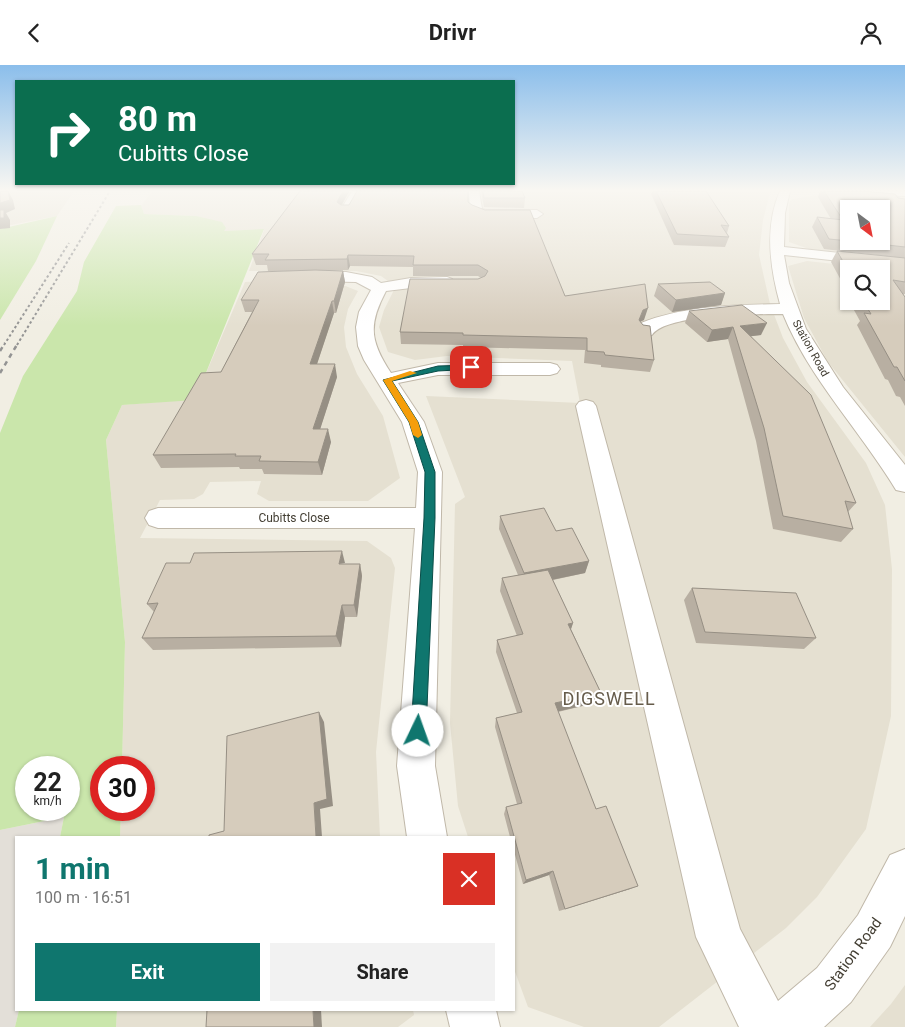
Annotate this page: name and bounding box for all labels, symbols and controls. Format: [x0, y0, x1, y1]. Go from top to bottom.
icon: back [20, 19, 48, 47]
icon: person [857, 19, 885, 47]
text: Drivr [429, 20, 476, 45]
text: 80 m [118, 99, 197, 140]
icon: right [35, 100, 100, 165]
text: Cubitts Close [118, 141, 249, 166]
north arrow [840, 200, 890, 250]
map controls [840, 200, 890, 310]
button: search [840, 260, 890, 310]
street label: Station Road [790, 318, 831, 379]
pin [450, 346, 492, 388]
icon: arrive [457, 353, 485, 381]
street label: Cubitts Close [258, 511, 330, 525]
district label: DIGSWELL [562, 688, 656, 709]
position arrow [391, 704, 443, 756]
speed limit sign: 30 [90, 756, 155, 821]
text: 22 [33, 768, 62, 797]
text: km/h [33, 794, 62, 808]
text: 1 min [35, 851, 110, 886]
button: close [443, 853, 495, 905]
text: 100 m · 16:51 [35, 888, 132, 907]
street label: Station Road [821, 914, 885, 994]
button: Exit [35, 943, 260, 1001]
button: Share [270, 943, 495, 1001]

